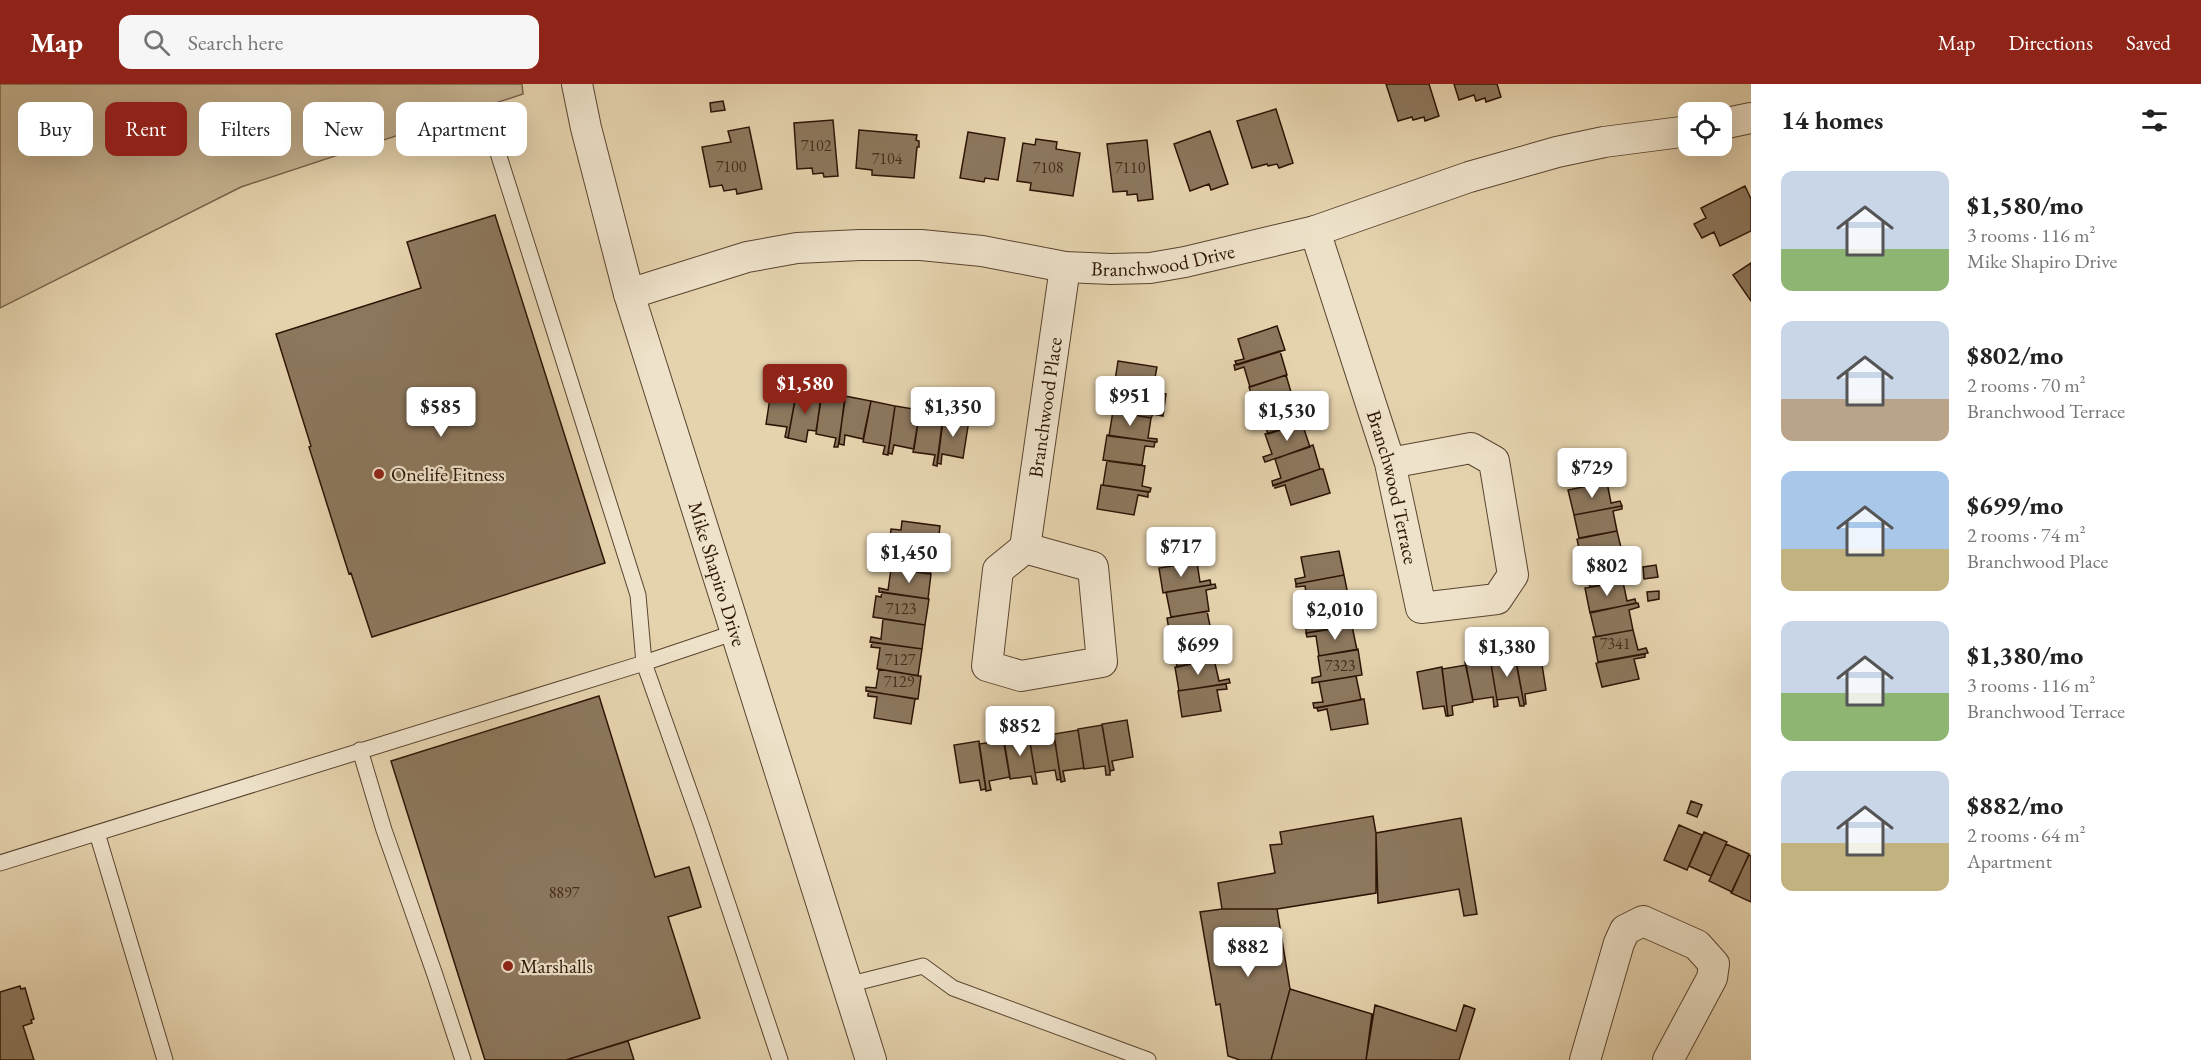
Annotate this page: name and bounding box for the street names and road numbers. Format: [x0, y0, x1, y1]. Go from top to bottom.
street label: Branchwood Drive [1091, 238, 1237, 282]
street label: Branchwood Place [1022, 335, 1068, 479]
street label: Branchwood Terrace [1361, 407, 1424, 567]
street label: Mike Shapiro Drive [682, 498, 753, 650]

